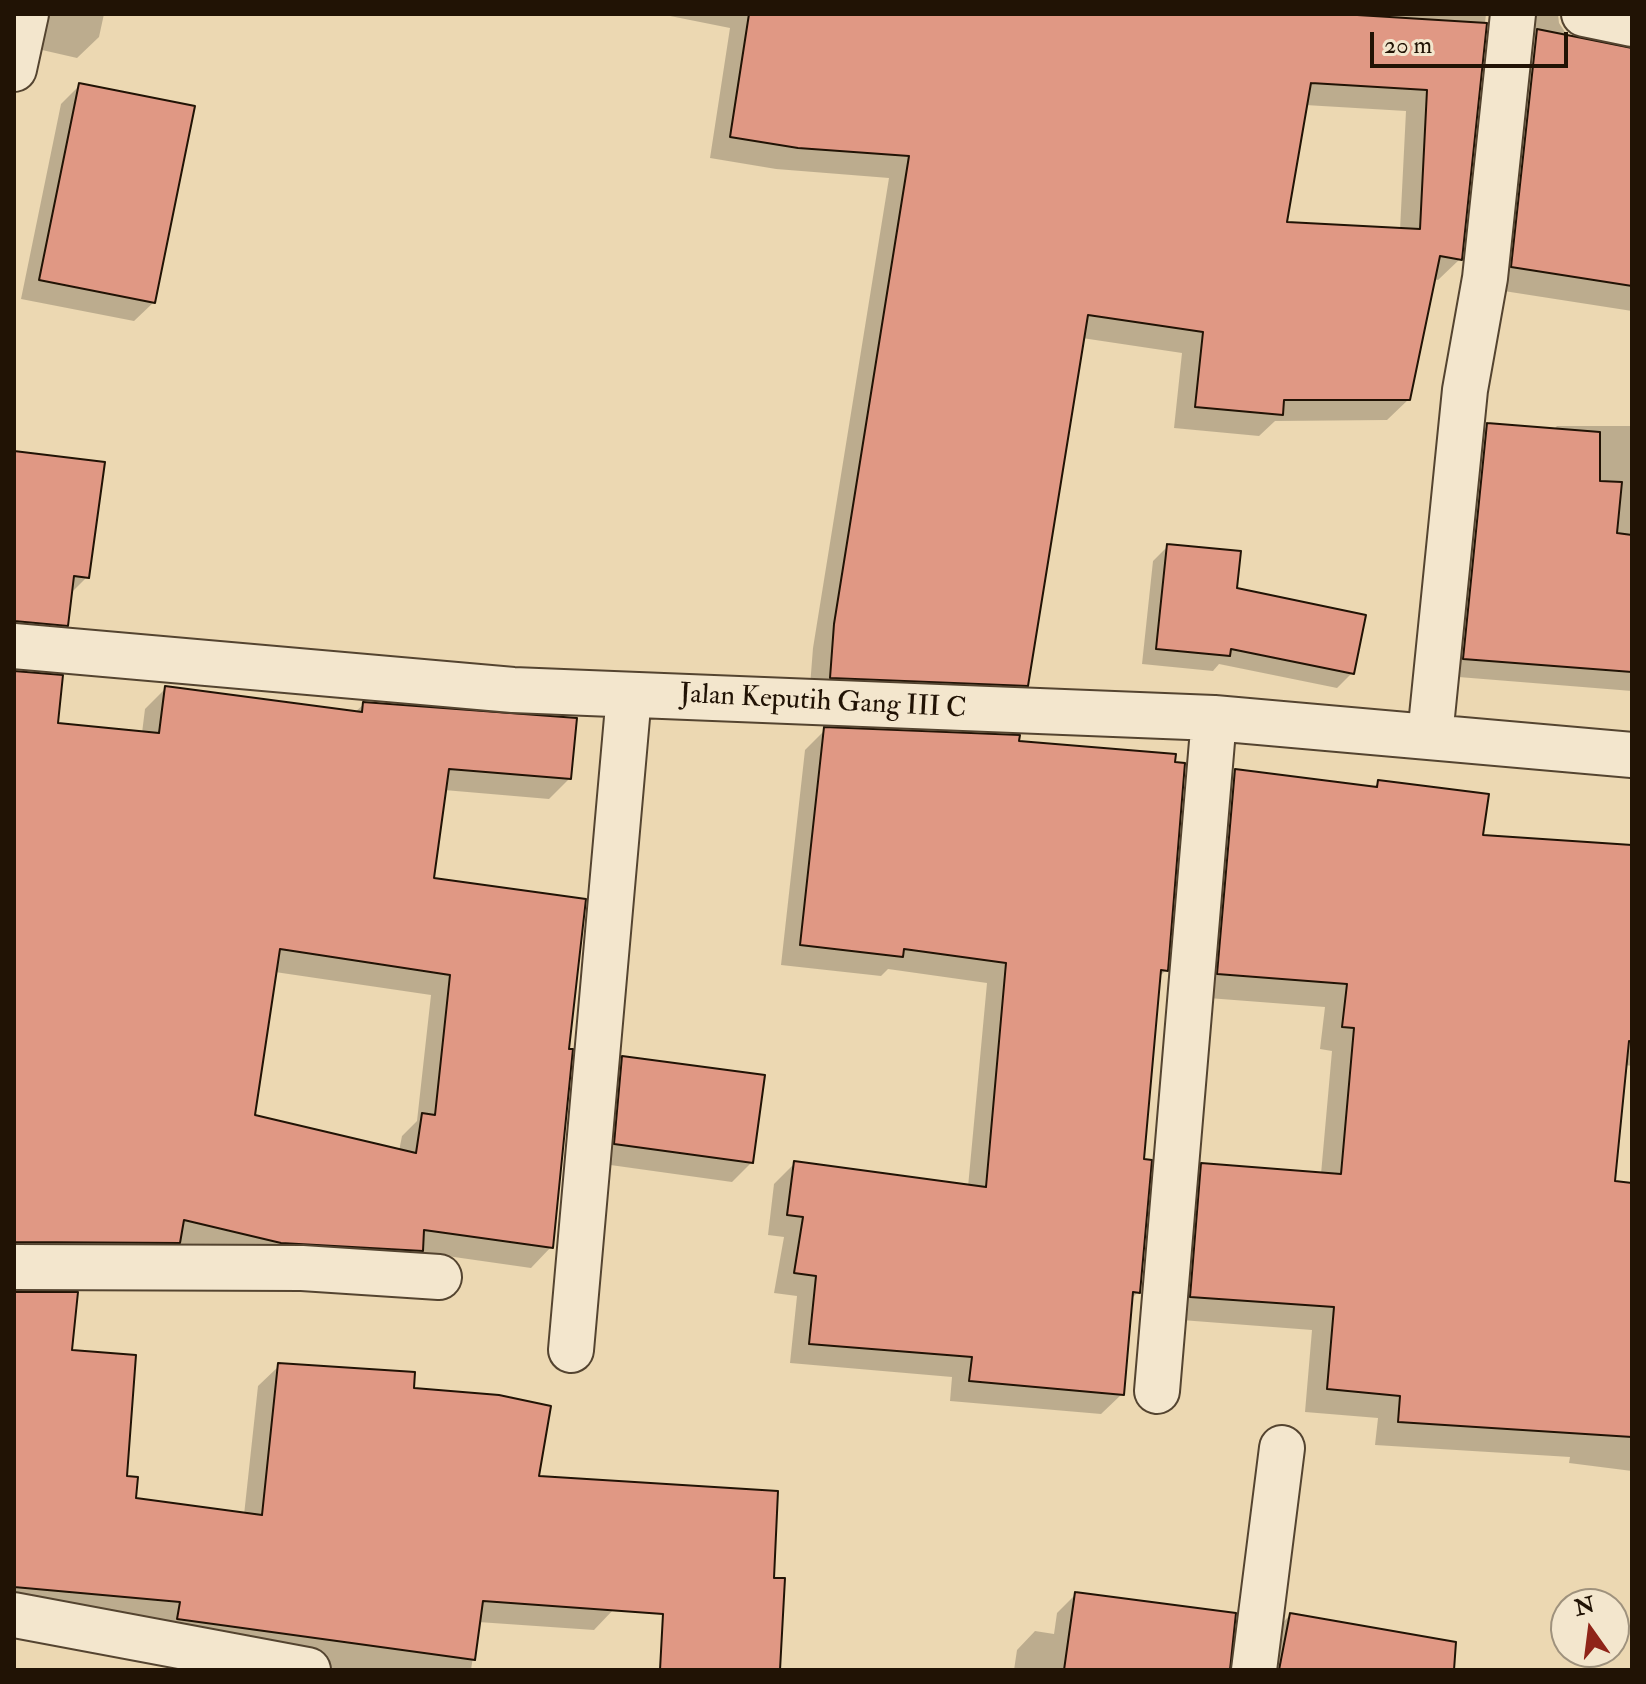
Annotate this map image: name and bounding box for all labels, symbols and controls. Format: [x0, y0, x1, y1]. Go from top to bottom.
scale bar [1374, 16, 1572, 66]
text: 20 m [1384, 30, 1432, 61]
street label: Jalan Keputih Gang III C [679, 679, 967, 727]
north arrow [1550, 1588, 1630, 1668]
text: N [1572, 1591, 1598, 1623]

